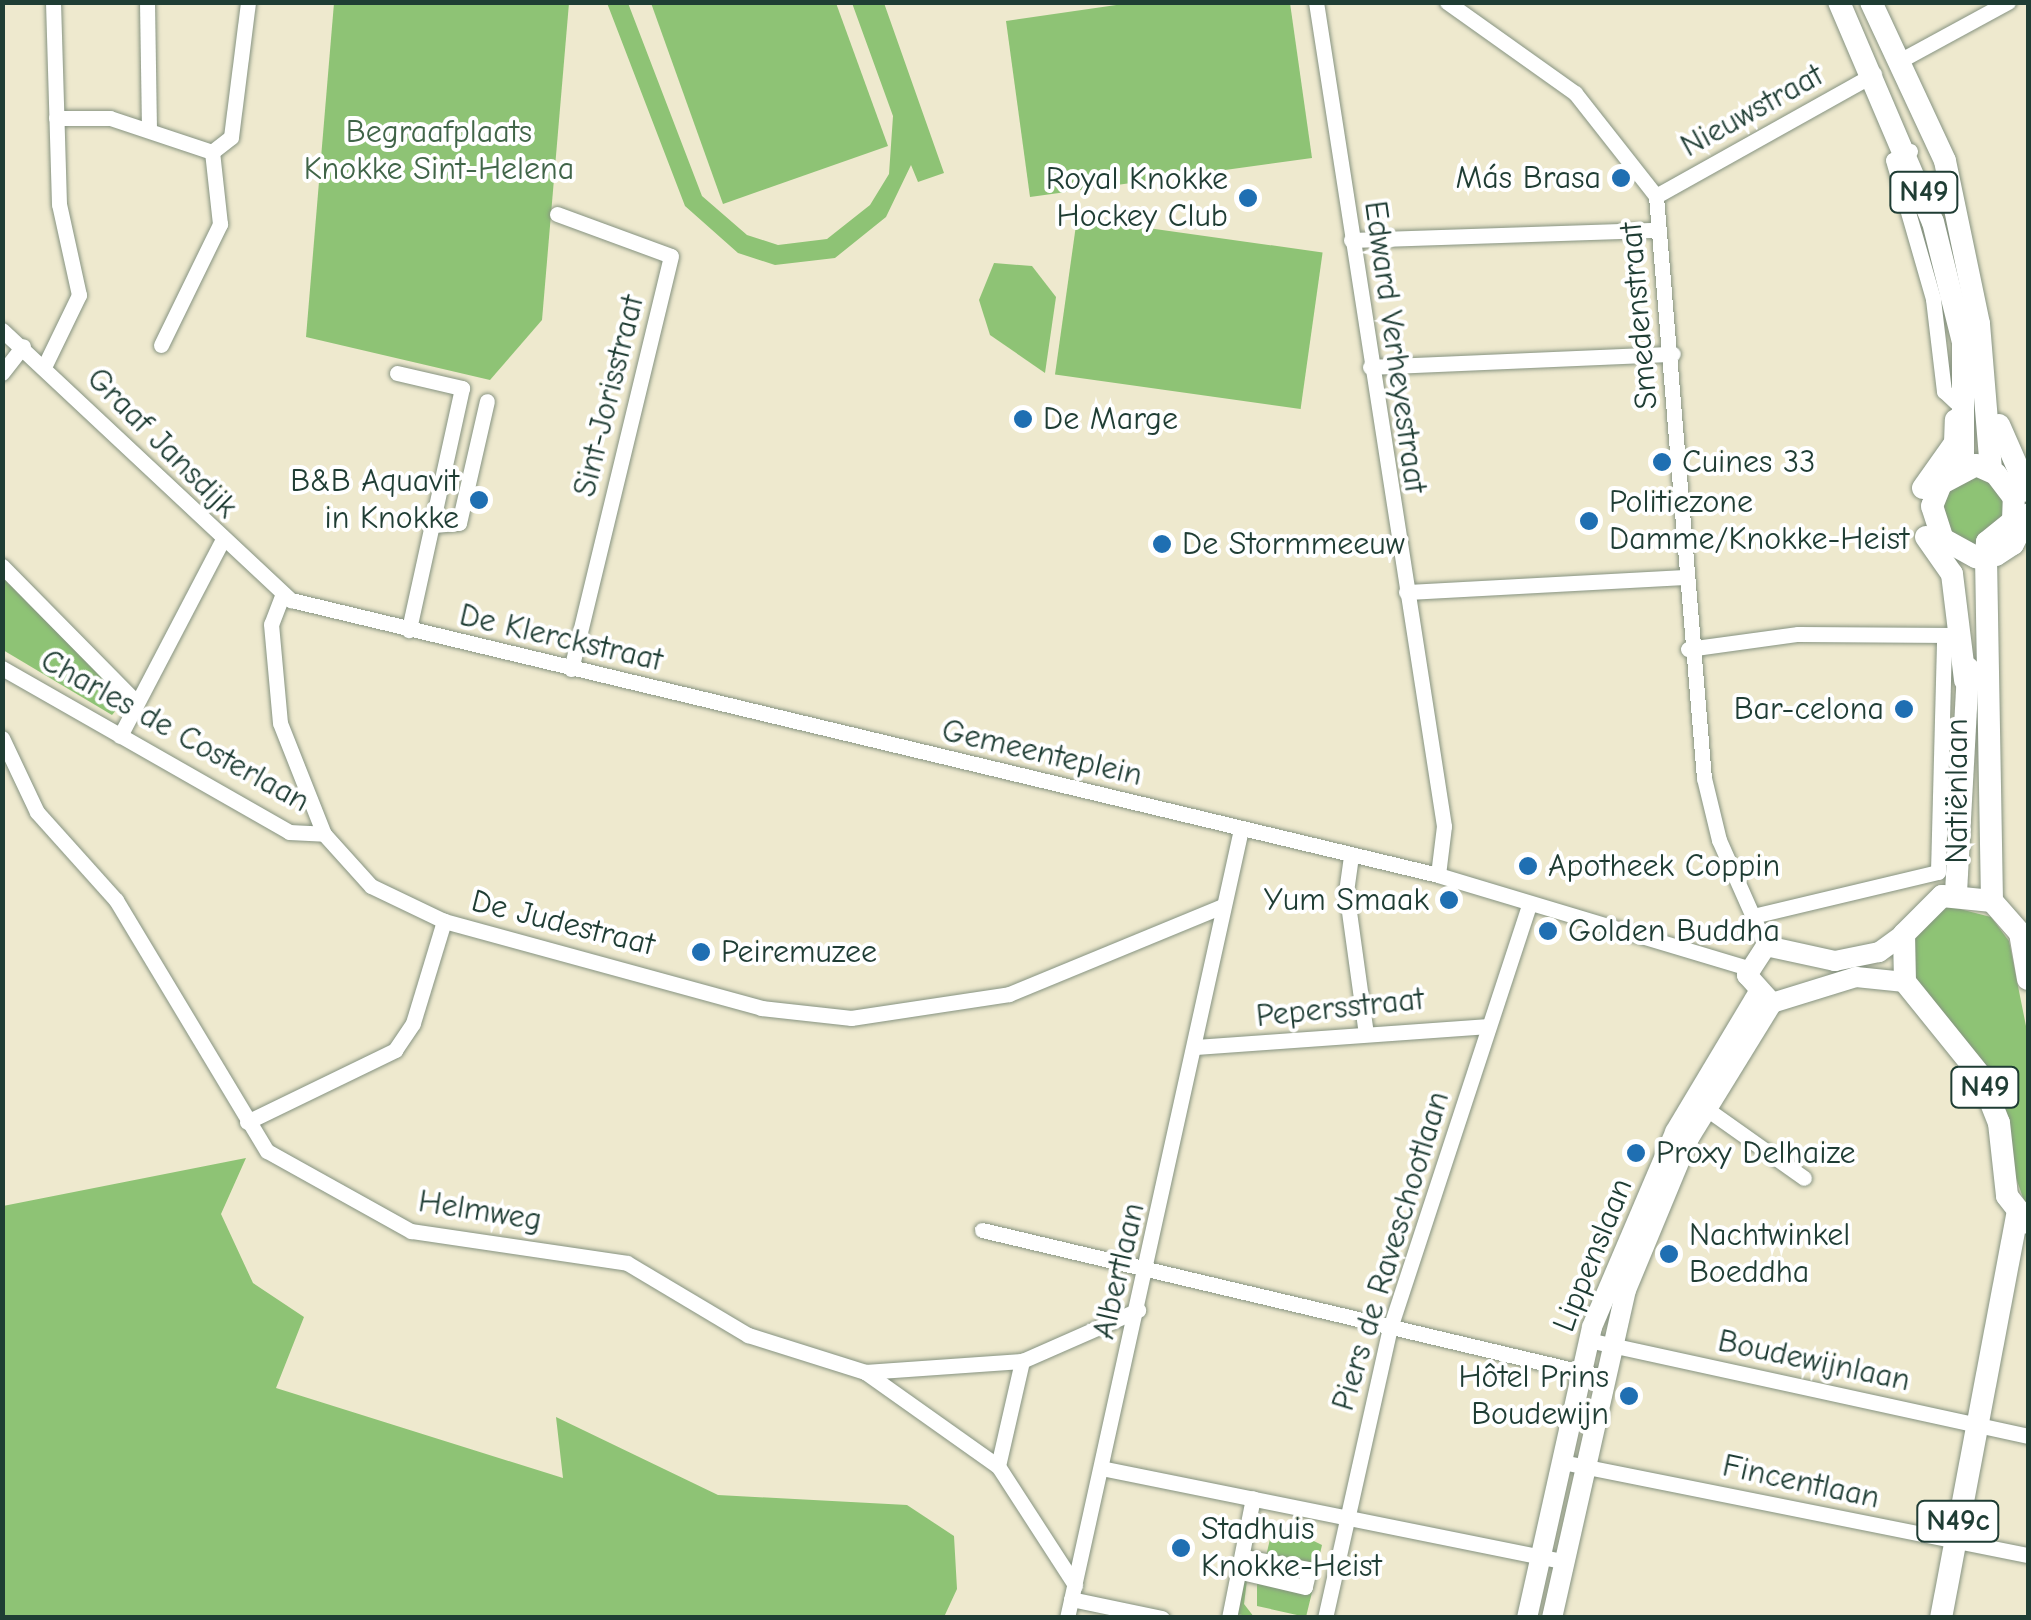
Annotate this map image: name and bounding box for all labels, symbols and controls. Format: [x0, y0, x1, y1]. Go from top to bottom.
street label: Nieuwstraat [1674, 56, 1830, 166]
park label: Begraafplaats Knokke Sint-Helena [304, 114, 574, 189]
place label: Más Brasa [1455, 159, 1601, 197]
place label: Royal Knokke Hockey Club [1046, 161, 1228, 236]
marker: Más Brasa [1610, 167, 1632, 189]
road number: N49 [1889, 167, 1959, 217]
marker: Royal Knokke Hockey Club [1237, 187, 1259, 209]
street label: Edward Verheyestraat [1355, 199, 1435, 495]
street label: Smedenstraat [1612, 221, 1666, 411]
street label: Sint-Jorisstraat [565, 291, 653, 501]
street label: Graaf Jansdijk [79, 360, 245, 526]
place label: De Marge [1043, 400, 1178, 438]
marker: De Marge [1012, 408, 1034, 430]
place label: Cuines 33 [1682, 443, 1815, 481]
marker: Cuines 33 [1651, 451, 1673, 473]
place label: B&B Aquavit in Knokke [290, 463, 459, 538]
place label: Politiezone Damme/Knokke-Heist [1609, 484, 1909, 559]
marker: B&B Aquavit in Knokke [468, 489, 490, 511]
marker: Politiezone Damme/Knokke-Heist [1578, 510, 1600, 532]
place label: De Stormmeeuw [1182, 525, 1405, 563]
marker: De Stormmeeuw [1151, 533, 1173, 555]
street label: De Klerckstraat [456, 596, 666, 680]
street label: Charles de Costerlaan [34, 641, 316, 821]
place label: Bar-celona [1734, 690, 1884, 728]
marker: Bar-celona [1893, 698, 1915, 720]
street label: Gemeenteplein [938, 711, 1146, 795]
street label: Natiënlaan [1938, 718, 1976, 864]
place label: Apotheek Coppin [1548, 847, 1780, 885]
marker: Apotheek Coppin [1517, 855, 1539, 877]
place label: Yum Smaak [1264, 881, 1429, 919]
street label: De Judestraat [467, 882, 659, 964]
marker: Yum Smaak [1438, 889, 1460, 911]
place label: Golden Buddha [1568, 912, 1780, 950]
marker: Golden Buddha [1537, 920, 1559, 942]
place label: Peiremuzee [721, 933, 877, 971]
marker: Peiremuzee [690, 941, 712, 963]
street label: Pepersstraat [1254, 980, 1426, 1036]
road number: N49 [1950, 1062, 2020, 1112]
street label: Piers de Raveschootlaan [1324, 1087, 1458, 1415]
place label: Proxy Delhaize [1656, 1134, 1856, 1172]
marker: Proxy Delhaize [1625, 1142, 1647, 1164]
street label: Lippenslaan [1545, 1173, 1641, 1337]
street label: Helmweg [416, 1182, 544, 1240]
street label: Albertlaan [1085, 1199, 1153, 1343]
place label: Nachtwinkel Boeddha [1689, 1217, 1850, 1292]
marker: Nachtwinkel Boeddha [1658, 1243, 1680, 1265]
street label: Boudewijnlaan [1714, 1322, 1914, 1400]
place label: Hôtel Prins Boudewijn [1458, 1359, 1609, 1434]
marker: Hôtel Prins Boudewijn [1618, 1385, 1640, 1407]
street label: Fincentlaan [1719, 1447, 1883, 1517]
road number: N49c [1916, 1496, 2000, 1546]
place label: Stadhuis Knokke-Heist [1201, 1511, 1382, 1586]
marker: Stadhuis Knokke-Heist [1170, 1537, 1192, 1559]

